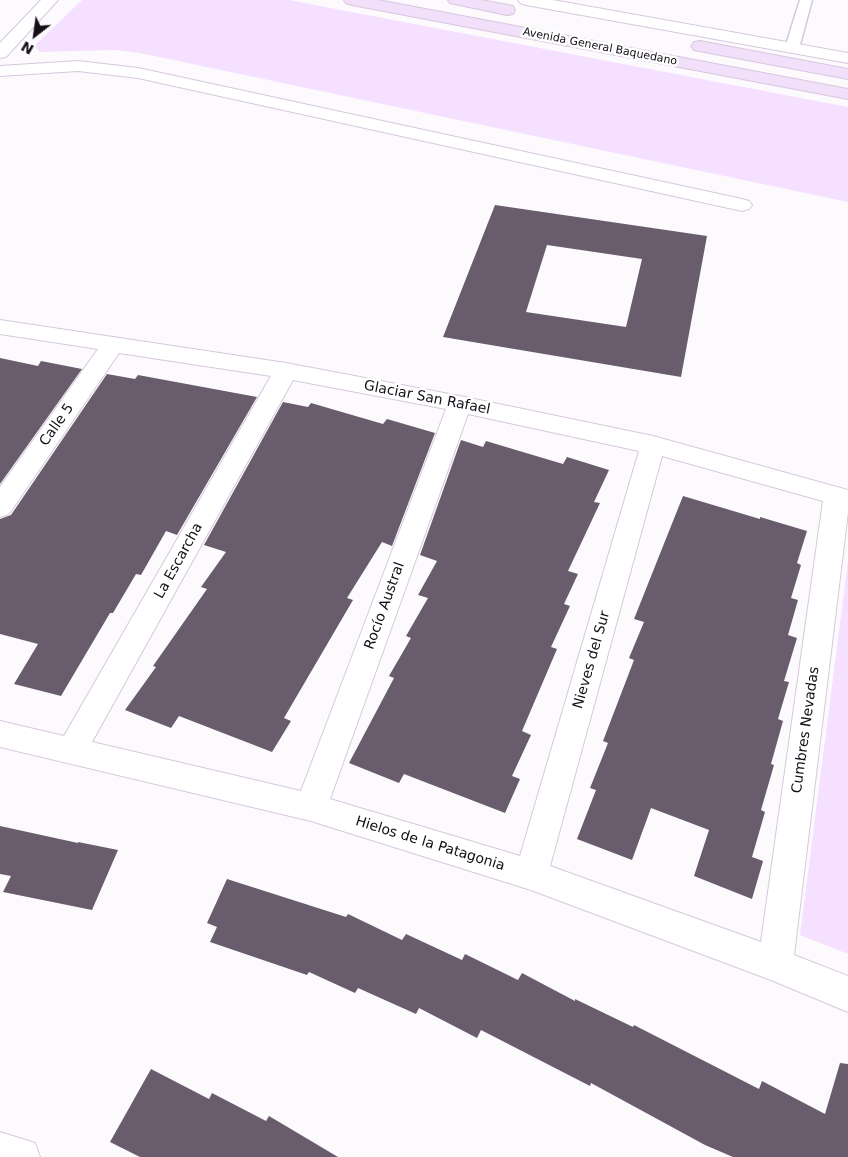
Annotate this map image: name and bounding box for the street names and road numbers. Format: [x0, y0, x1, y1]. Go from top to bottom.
street label: Avenida General Baquedano [522, 26, 678, 68]
street label: Glaciar San Rafael [362, 377, 492, 419]
street label: Calle 5 [36, 400, 78, 450]
street label: La Escarcha [151, 520, 207, 602]
street label: Rocío Austral [361, 560, 409, 652]
street label: Nieves del Sur [570, 609, 614, 711]
street label: Cumbres Nevadas [789, 666, 823, 794]
street label: Hielos de la Patagonia [353, 813, 507, 875]

